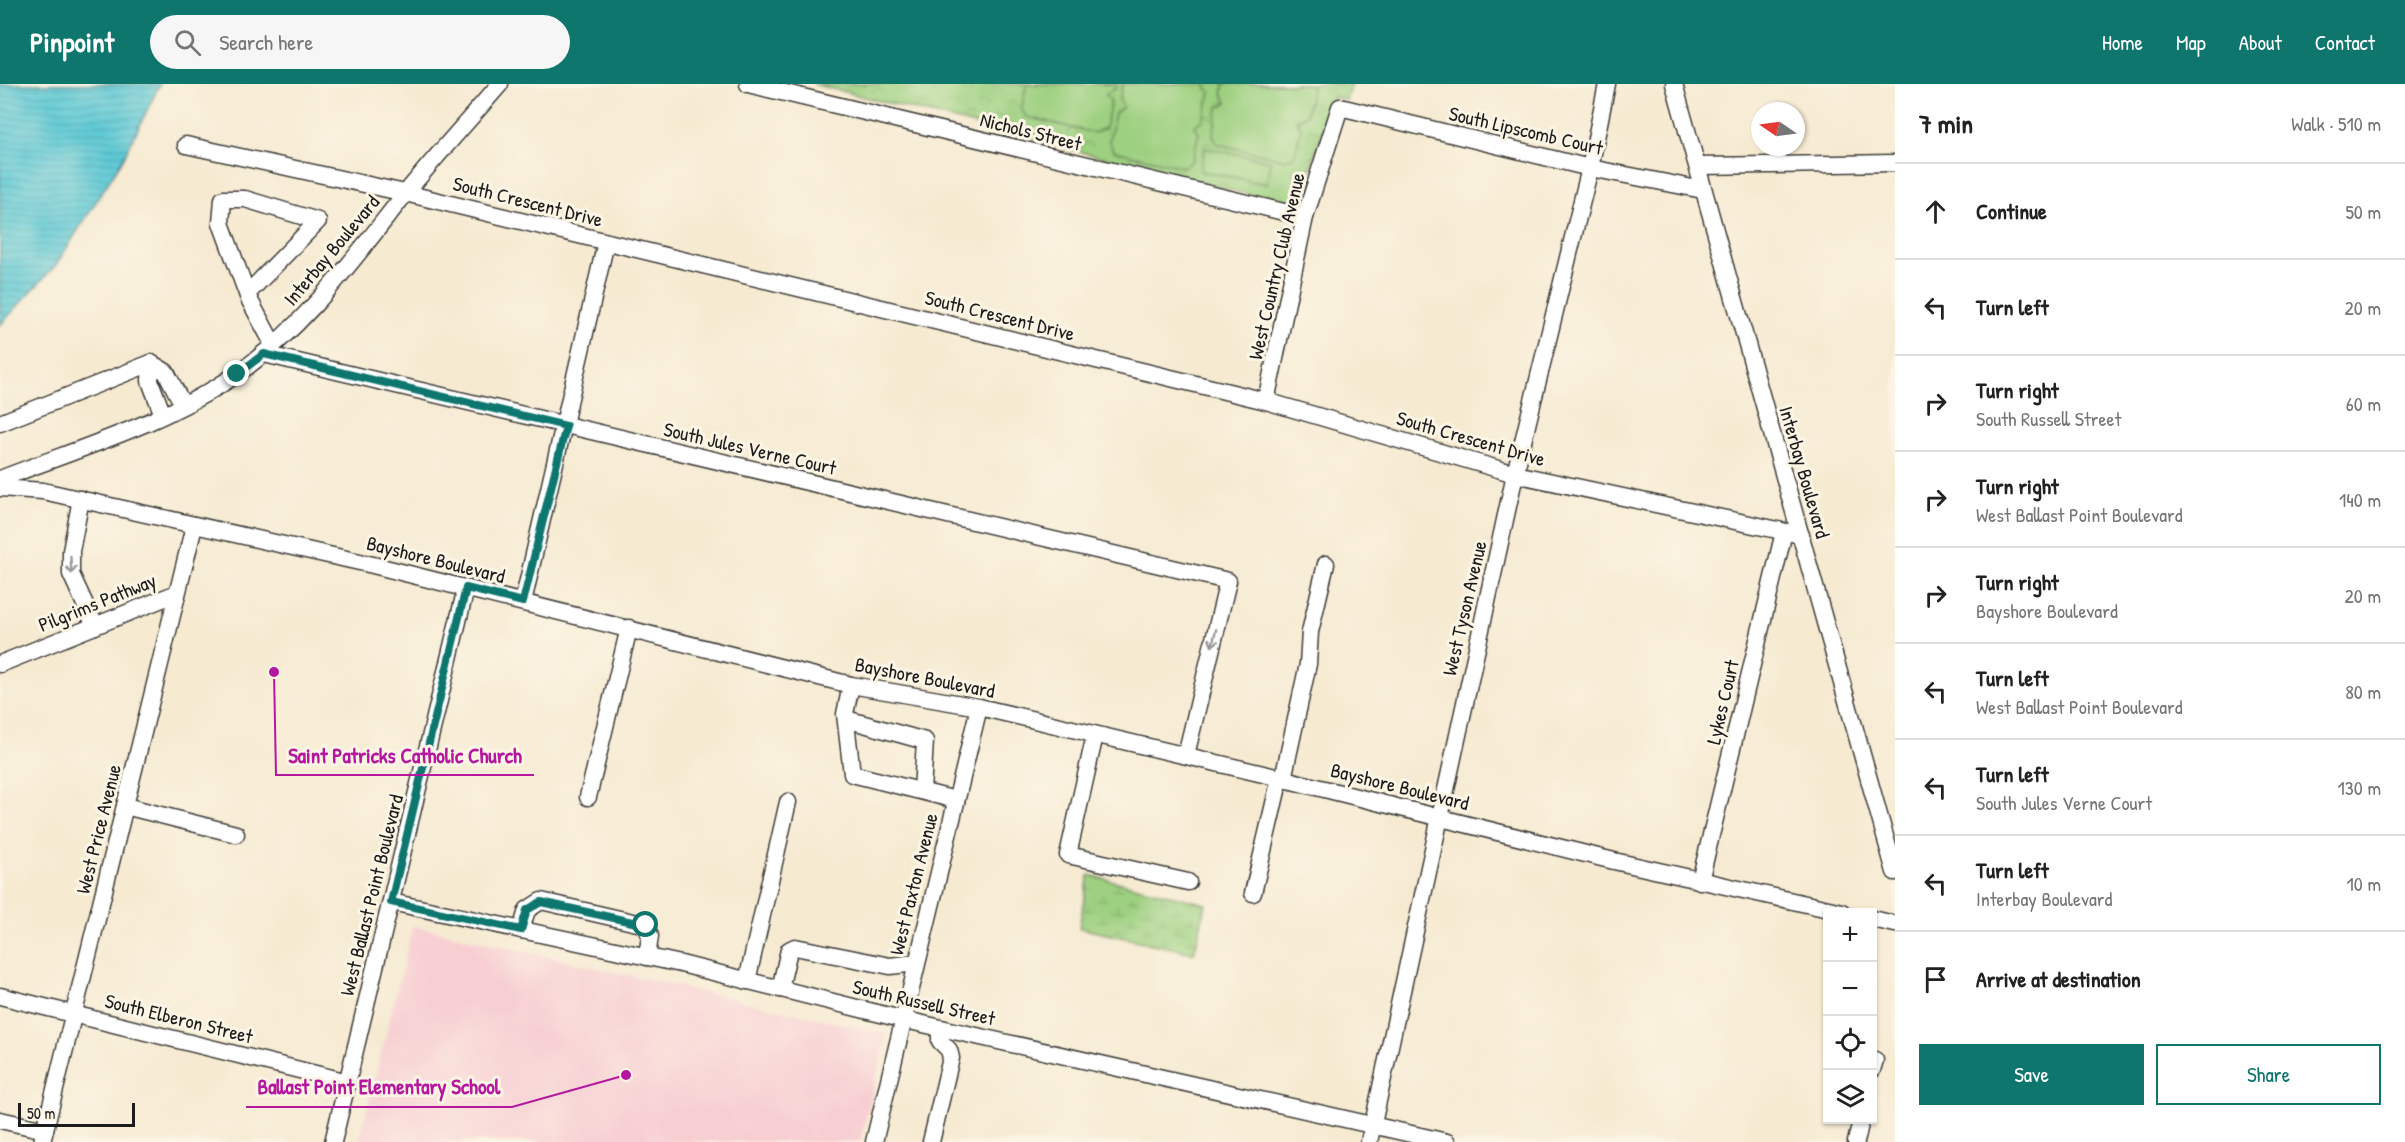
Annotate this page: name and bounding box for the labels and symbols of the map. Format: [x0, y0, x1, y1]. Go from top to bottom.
street label: South Lipscomb Court [1446, 99, 1607, 161]
north arrow [1751, 102, 1805, 156]
street label: Nichols Street [978, 105, 1086, 157]
street label: South Crescent Drive [450, 169, 606, 233]
street label: West Country Club Avenue [1241, 170, 1311, 362]
street label: Interbay Boulevard [277, 189, 385, 311]
street label: South Crescent Drive [922, 283, 1078, 347]
route end [223, 360, 249, 386]
street label: Interbay Boulevard [1773, 403, 1837, 541]
street label: South Crescent Drive [1394, 404, 1548, 472]
street label: South Jules Verne Court [661, 415, 840, 481]
street label: Bayshore Boulevard [364, 529, 508, 589]
street label: West Tyson Avenue [1435, 538, 1493, 678]
one-way arrow [66, 555, 77, 574]
street label: Pilgrims Pathway [34, 566, 160, 638]
one-way arrow [1208, 628, 1220, 647]
street label: Bayshore Boulevard [853, 650, 997, 704]
street label: Lykes Court [1699, 656, 1745, 747]
callout: Saint Patricks Catholic Church [276, 736, 534, 775]
text: Saint Patricks Catholic Church [288, 741, 522, 770]
street label: Bayshore Boulevard [1328, 756, 1472, 816]
street label: West Price Avenue [69, 762, 127, 896]
street label: West Ballast Point Boulevard [333, 791, 409, 998]
street label: West Paxton Avenue [882, 810, 944, 958]
route start [632, 911, 658, 937]
street label: South Russell Street [850, 972, 999, 1032]
street label: South Elberon Street [102, 987, 257, 1050]
callout: Ballast Point Elementary School [246, 1068, 512, 1107]
text: Ballast Point Elementary School [258, 1072, 501, 1102]
scale bar [18, 1100, 135, 1128]

